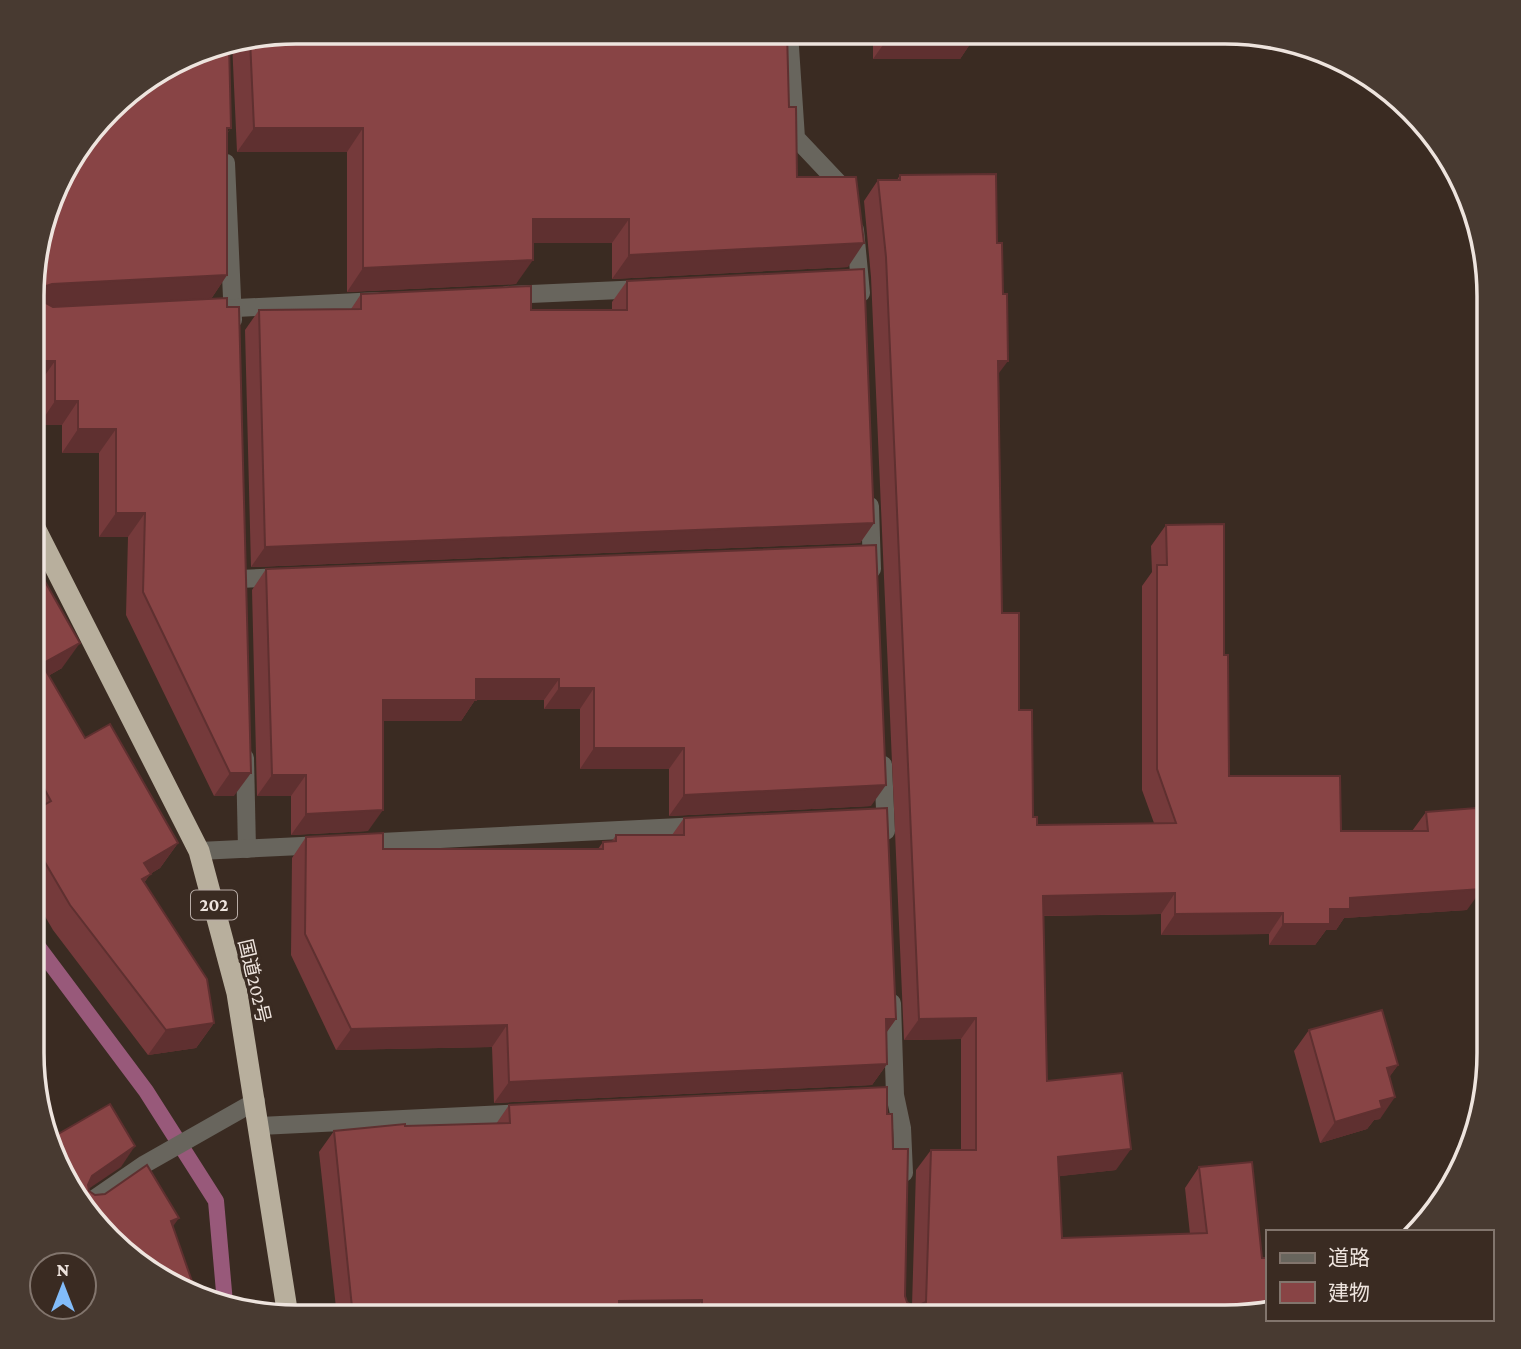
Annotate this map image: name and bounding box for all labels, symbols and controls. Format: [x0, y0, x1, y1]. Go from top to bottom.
road number: 202 [191, 890, 237, 920]
street label: 国道202号 [235, 937, 274, 1025]
legend [1266, 1230, 1493, 1321]
text: 道路 [1328, 1246, 1370, 1270]
north arrow [28, 1251, 98, 1321]
text: N [57, 1259, 70, 1280]
text: 建物 [1328, 1281, 1370, 1305]

